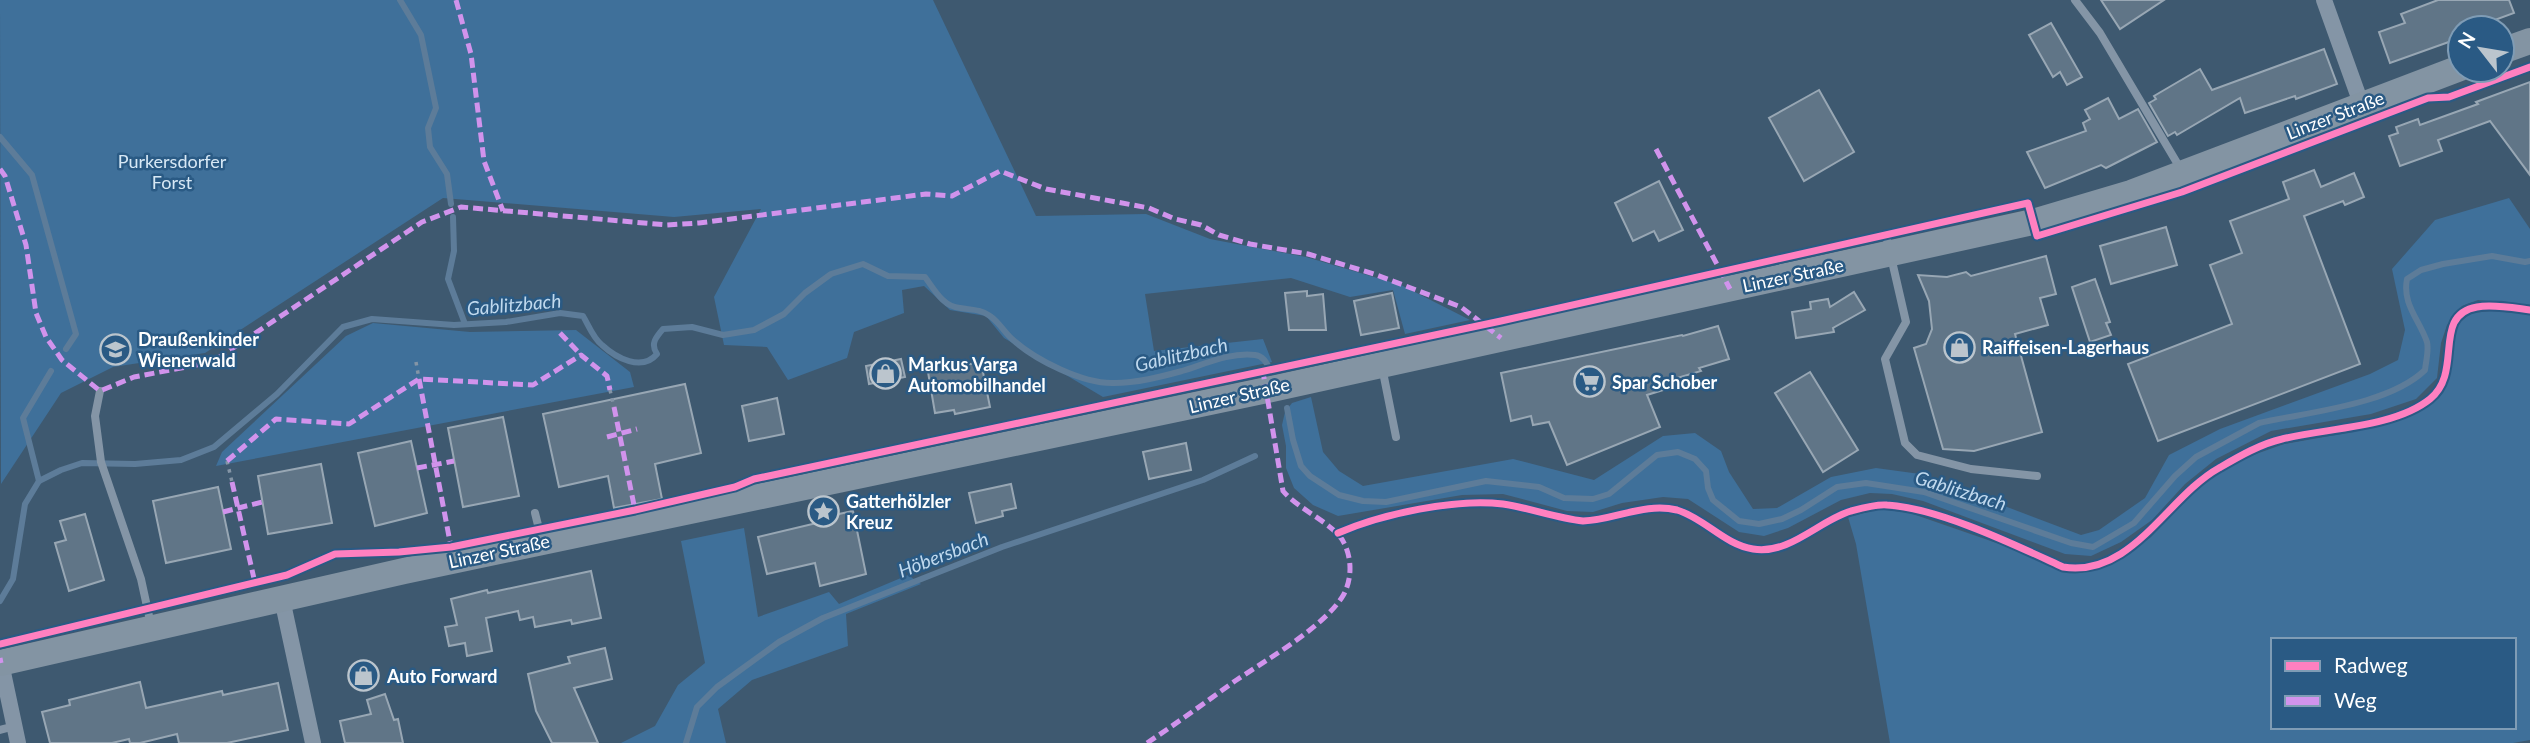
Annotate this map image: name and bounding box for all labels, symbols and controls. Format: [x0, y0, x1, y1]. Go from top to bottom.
north arrow [2446, 14, 2516, 84]
text: N [2452, 28, 2480, 52]
street label: Linzer Straße [2283, 86, 2387, 144]
park label: Purkersdorfer Forst [118, 150, 227, 193]
street label: Linzer Straße [1740, 254, 1846, 296]
water label: Gablitzbach [466, 288, 562, 320]
place label: Draußenkinder Wienerwald [138, 328, 259, 371]
shop icon: Raiffeisen-Lagerhaus [1942, 330, 1976, 364]
school or university icon: Draußenkinder Wienerwald [98, 332, 132, 366]
water label: Gablitzbach [1132, 332, 1230, 376]
place label: Raiffeisen-Lagerhaus [1982, 336, 2149, 358]
place label: Markus Varga Automobilhandel [907, 353, 1046, 396]
shop icon: Markus Varga Automobilhandel [868, 357, 902, 391]
supermarket icon: Spar Schober [1572, 365, 1606, 399]
place label: Spar Schober [1612, 371, 1718, 393]
street label: Linzer Straße [1186, 373, 1292, 417]
water label: Gablitzbach [1912, 465, 2010, 515]
place label: Gatterhölzler Kreuz [846, 490, 951, 533]
place icon: Gatterhölzler Kreuz [806, 494, 840, 528]
water label: Höbersbach [895, 526, 991, 582]
street label: Linzer Straße [446, 530, 552, 572]
legend [2271, 638, 2516, 729]
text: Radweg [2334, 652, 2408, 677]
shop icon: Auto Forward [347, 659, 381, 693]
place label: Auto Forward [386, 665, 497, 687]
text: Weg [2334, 687, 2377, 712]

